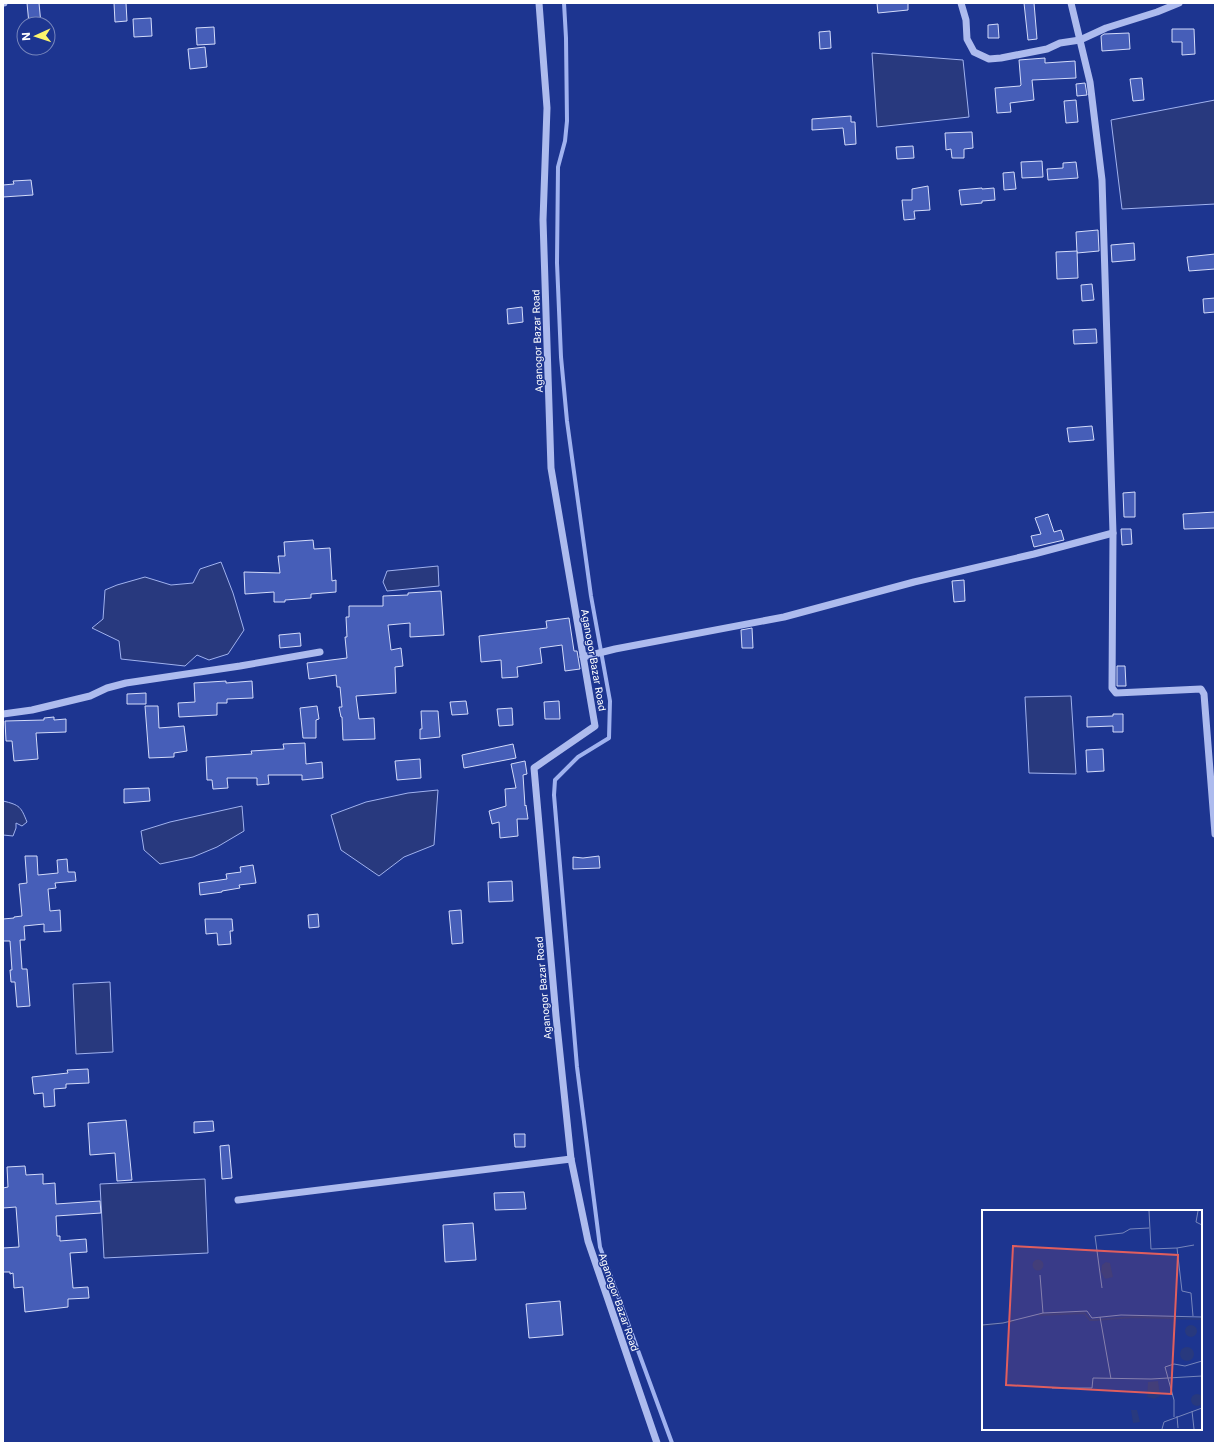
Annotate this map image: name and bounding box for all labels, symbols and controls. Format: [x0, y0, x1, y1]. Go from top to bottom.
north arrow [16, 16, 56, 56]
text: N [19, 32, 33, 41]
street label: Aganogor Bazar Road [529, 289, 545, 393]
street label: Aganogor Bazar Road [579, 608, 609, 712]
street label: Aganogor Bazar Road [533, 936, 553, 1040]
inset map [982, 1210, 1202, 1430]
street label: Aganogor Bazar Road [597, 1251, 641, 1353]

